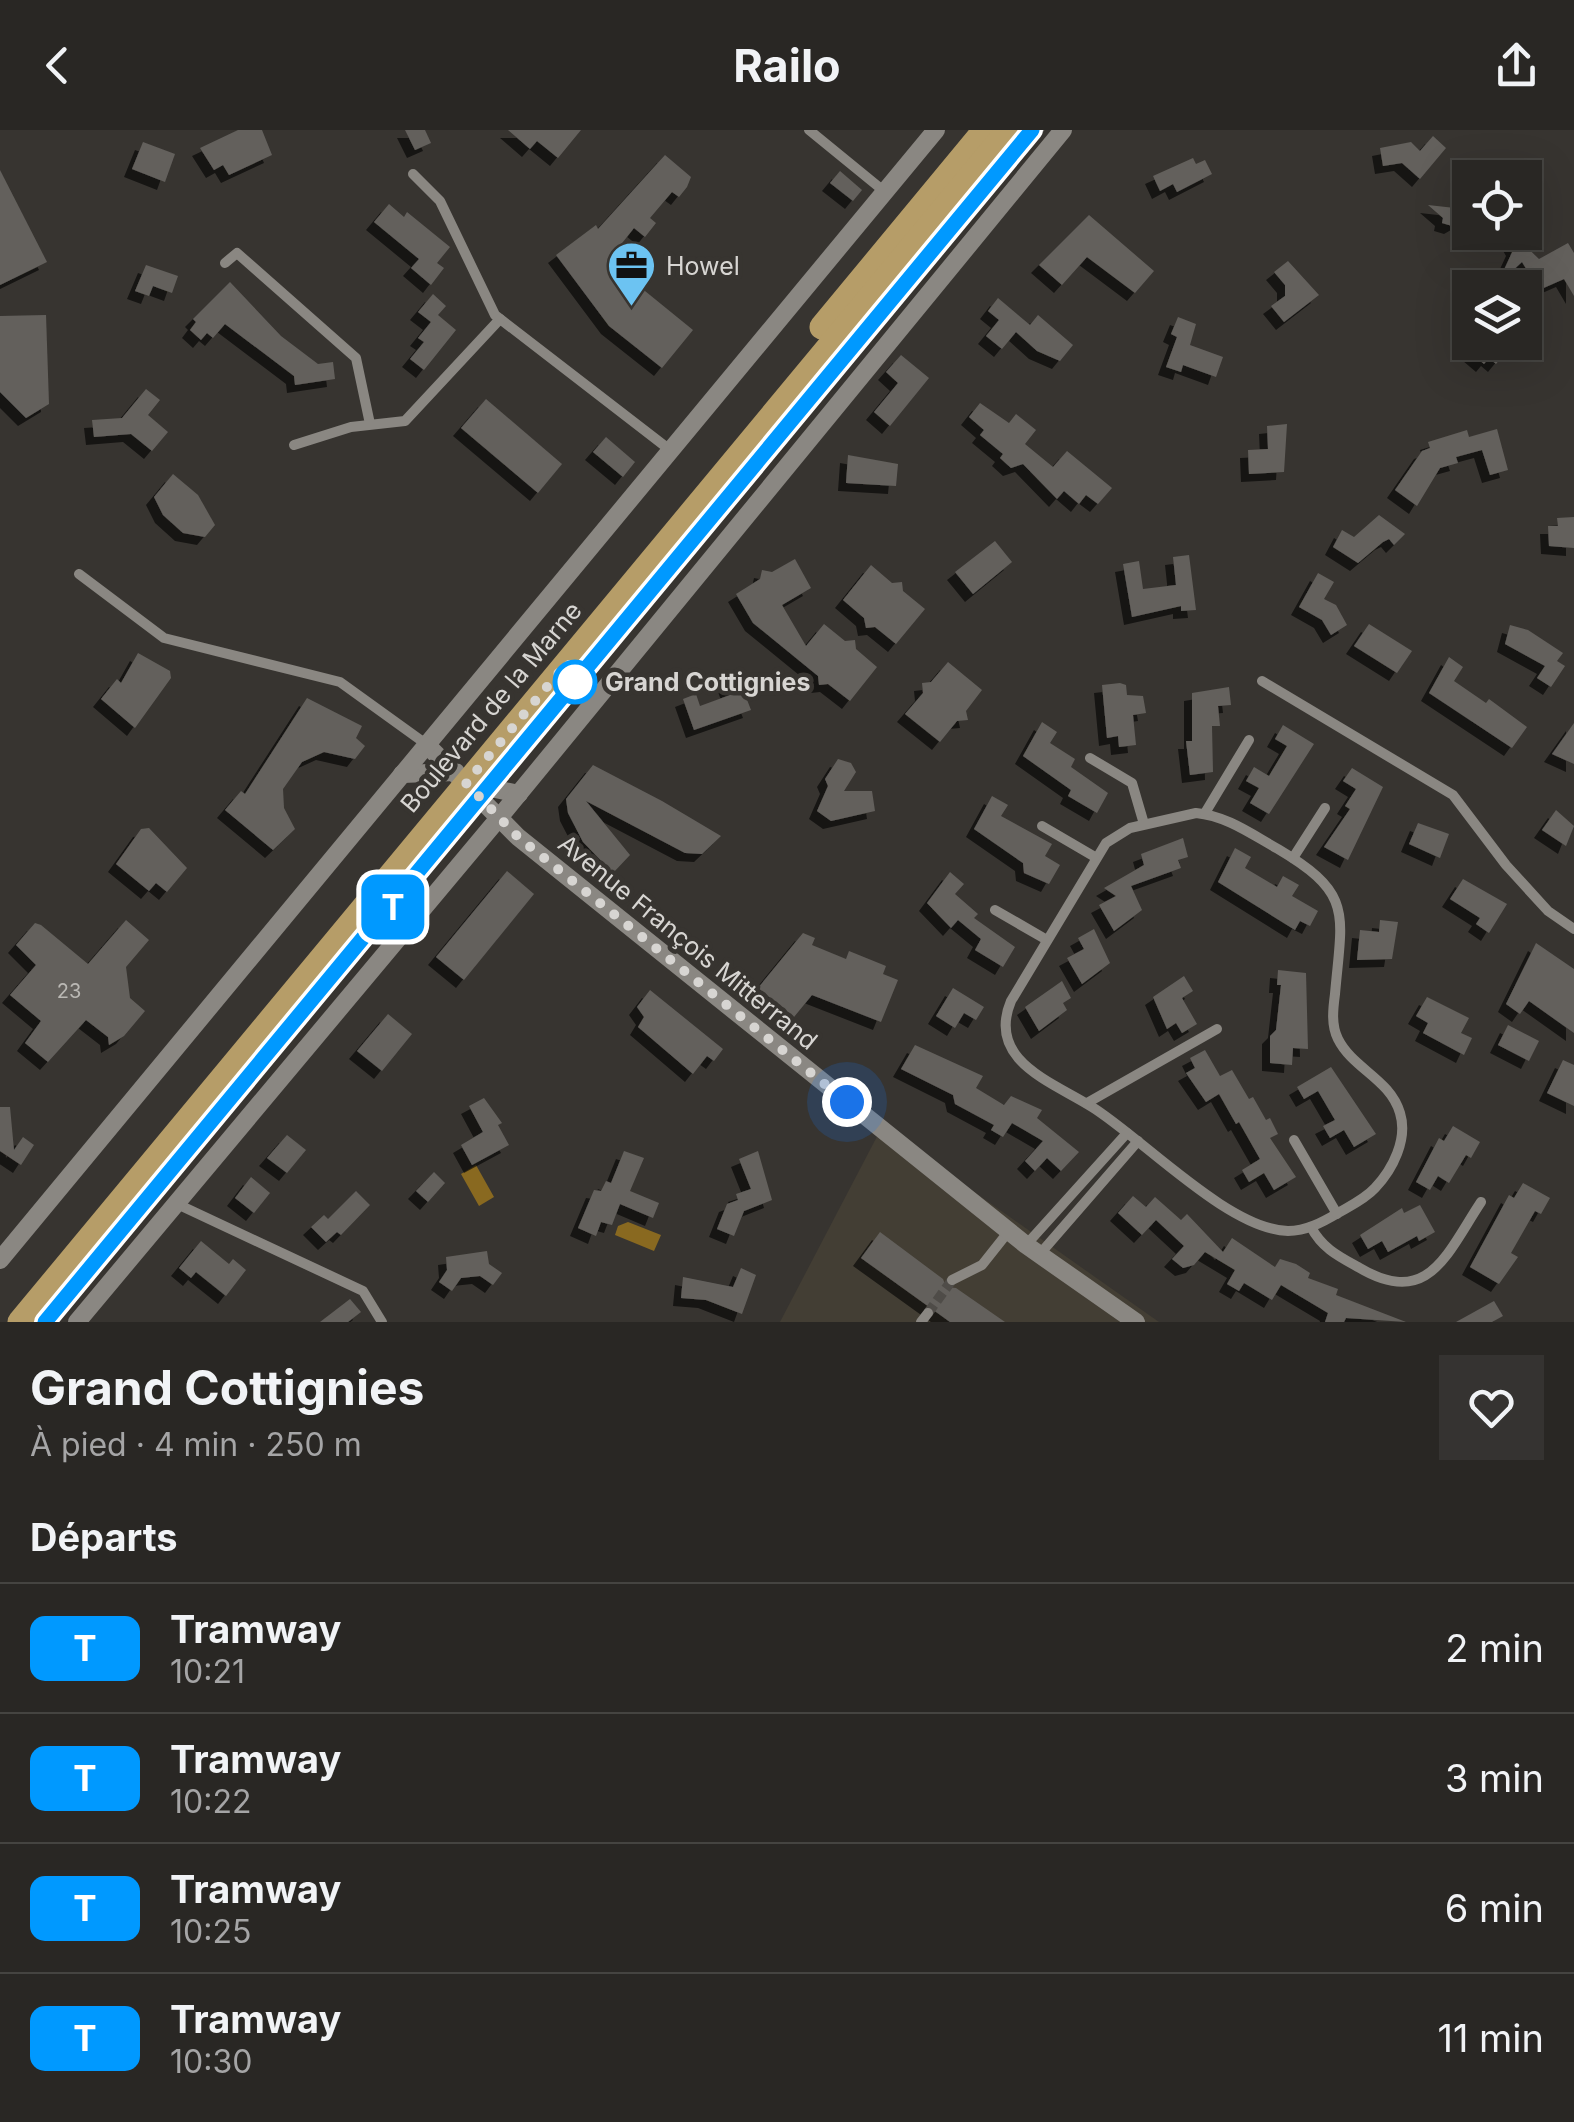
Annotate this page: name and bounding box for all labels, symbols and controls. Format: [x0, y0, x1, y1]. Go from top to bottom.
icon: back [30, 38, 85, 93]
text: Railo [733, 38, 841, 93]
icon: share [1489, 38, 1544, 93]
map controls [1452, 160, 1542, 360]
button: locate [1452, 160, 1542, 250]
office icon: Howel [605, 240, 657, 308]
place label: Howel [666, 251, 740, 281]
button: layers [1452, 270, 1542, 360]
street label: Boulevard de la Marne [394, 596, 588, 818]
marker: Grand Cottignies [554, 661, 596, 703]
place label: Grand Cottignies [605, 667, 810, 697]
street label: Avenue François Mitterrand [552, 828, 824, 1056]
line badge: T [360, 874, 426, 940]
text: T [381, 886, 405, 928]
house number: 23 [57, 979, 81, 1003]
your location [822, 1077, 872, 1127]
button: heart [1439, 1355, 1544, 1460]
text: Grand Cottignies [30, 1358, 424, 1417]
text: À pied · 4 min · 250 m [30, 1425, 362, 1464]
text: Départs [30, 1514, 178, 1560]
text: Tramway [170, 1606, 341, 1652]
text: 2 min [1445, 1625, 1544, 1671]
text: T [73, 1627, 97, 1669]
text: 10:21 [170, 1652, 245, 1691]
text: Tramway [170, 1736, 341, 1782]
text: 3 min [1445, 1755, 1544, 1801]
text: T [73, 1757, 97, 1799]
text: 10:22 [170, 1782, 251, 1821]
text: Tramway [170, 1866, 341, 1912]
text: 6 min [1445, 1885, 1544, 1931]
text: T [73, 1887, 97, 1929]
text: 10:25 [170, 1912, 251, 1951]
text: Tramway [170, 1996, 341, 2042]
text: 11 min [1437, 2015, 1544, 2061]
text: T [73, 2017, 97, 2059]
text: 10:30 [170, 2042, 252, 2081]

